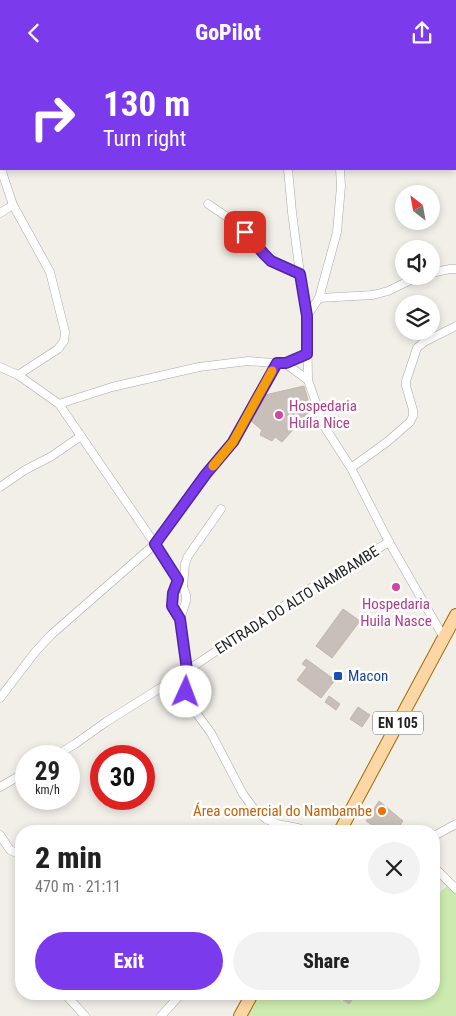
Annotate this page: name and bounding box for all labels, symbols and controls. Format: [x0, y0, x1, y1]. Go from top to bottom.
icon: back [20, 19, 48, 47]
icon: share [408, 19, 436, 47]
text: GoPilot [195, 20, 261, 45]
text: 130 m [103, 84, 190, 125]
icon: right [20, 85, 85, 150]
text: Turn right [103, 126, 186, 151]
north arrow [395, 185, 440, 230]
map controls [395, 185, 440, 340]
pin [224, 211, 266, 253]
icon: arrive [231, 218, 259, 246]
button: sound [395, 240, 440, 285]
button: layers [395, 295, 440, 340]
place label: Hospedaria Huíla Nice [289, 397, 357, 432]
marker: Hospedaria Huíla Nice [273, 409, 285, 421]
street label: ENTRADA DO ALTO NAMBAMBE [212, 542, 382, 658]
marker: Hospedaria Huila Nasce [390, 581, 402, 593]
place label: Hospedaria Huila Nasce [360, 595, 432, 630]
position arrow [159, 665, 211, 717]
place label: Macon [348, 667, 388, 685]
marker: Macon [332, 670, 344, 682]
road number: EN 105 [373, 711, 423, 735]
speed limit sign: 30 [90, 745, 155, 810]
text: 29 [35, 757, 60, 786]
text: km/h [35, 783, 60, 797]
place label: Área comercial do Nambambe [193, 802, 372, 820]
marker: Área comercial do Nambambe [376, 805, 388, 817]
text: 2 min [35, 840, 102, 875]
button: close [368, 842, 420, 894]
text: 470 m · 21:11 [35, 877, 121, 896]
button: Exit [35, 932, 223, 990]
button: Share [233, 932, 420, 990]

